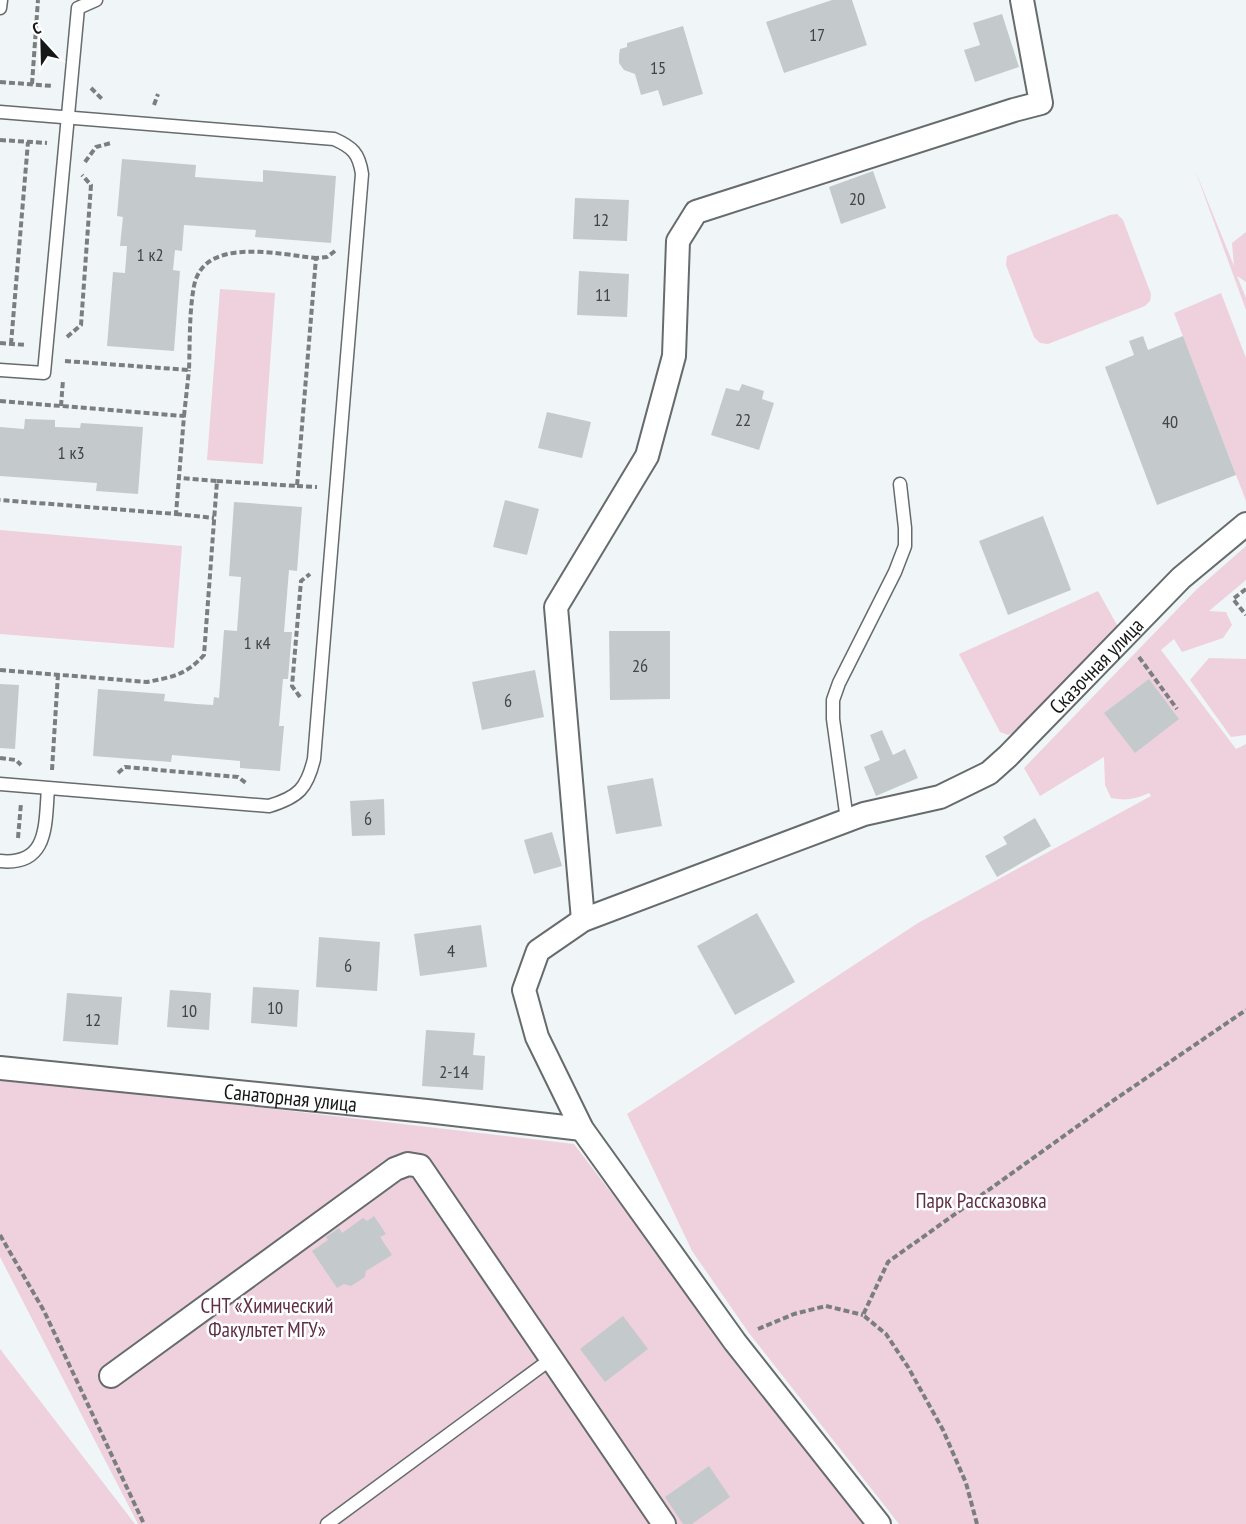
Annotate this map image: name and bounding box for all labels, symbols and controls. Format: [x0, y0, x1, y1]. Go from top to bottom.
north arrow [12, 12, 72, 72]
text: С [29, 17, 44, 39]
house number: 17 [809, 23, 825, 46]
house number: 15 [650, 56, 666, 79]
house number: 20 [849, 187, 865, 210]
house number: 12 [593, 208, 609, 231]
house number: 1 к2 [137, 243, 163, 266]
house number: 11 [595, 283, 611, 306]
house number: 22 [735, 408, 751, 431]
house number: 40 [1162, 410, 1178, 433]
house number: 1 к3 [58, 441, 84, 464]
street label: Сказочная улица [1043, 612, 1149, 719]
house number: 1 к4 [244, 631, 270, 654]
house number: 26 [632, 654, 648, 677]
house number: 6 [504, 689, 512, 712]
house number: 6 [364, 807, 372, 830]
house number: 4 [447, 939, 455, 962]
house number: 6 [344, 954, 352, 977]
house number: 10 [267, 996, 283, 1019]
house number: 10 [181, 999, 197, 1022]
house number: 12 [85, 1008, 101, 1031]
house number: 2-14 [439, 1060, 469, 1083]
street label: Санаторная улица [223, 1077, 358, 1117]
park label: Парк Рассказовка [915, 1187, 1047, 1214]
park label: СНТ «Химический Факультет МГУ» [201, 1292, 333, 1343]

